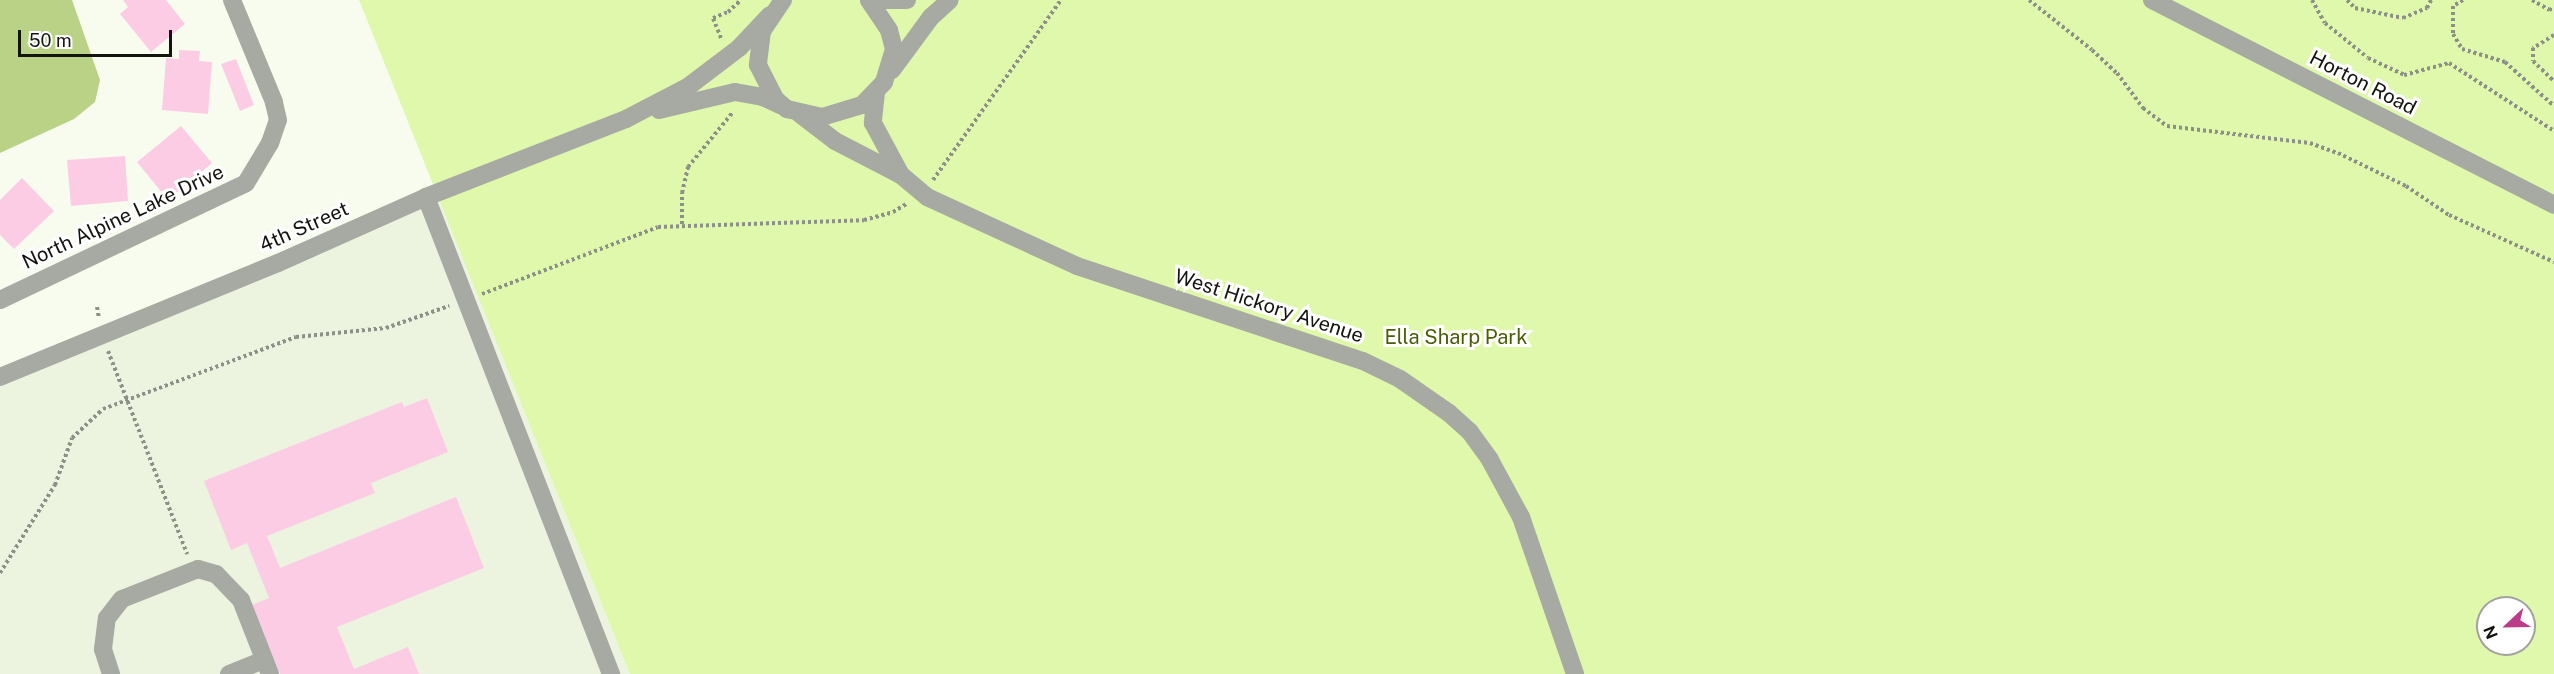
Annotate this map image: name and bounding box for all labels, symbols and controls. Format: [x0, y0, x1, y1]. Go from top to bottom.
scale bar [21, 18, 176, 56]
text: 50 m [29, 30, 72, 51]
street label: Horton Road [2306, 46, 2420, 120]
street label: North Alpine Lake Drive [18, 160, 228, 274]
street label: 4th Street [256, 197, 352, 257]
street label: West Hickory Avenue [1171, 264, 1367, 348]
park label: Ella Sharp Park [1385, 325, 1527, 349]
north arrow [2476, 596, 2536, 656]
text: N [2480, 623, 2502, 642]

